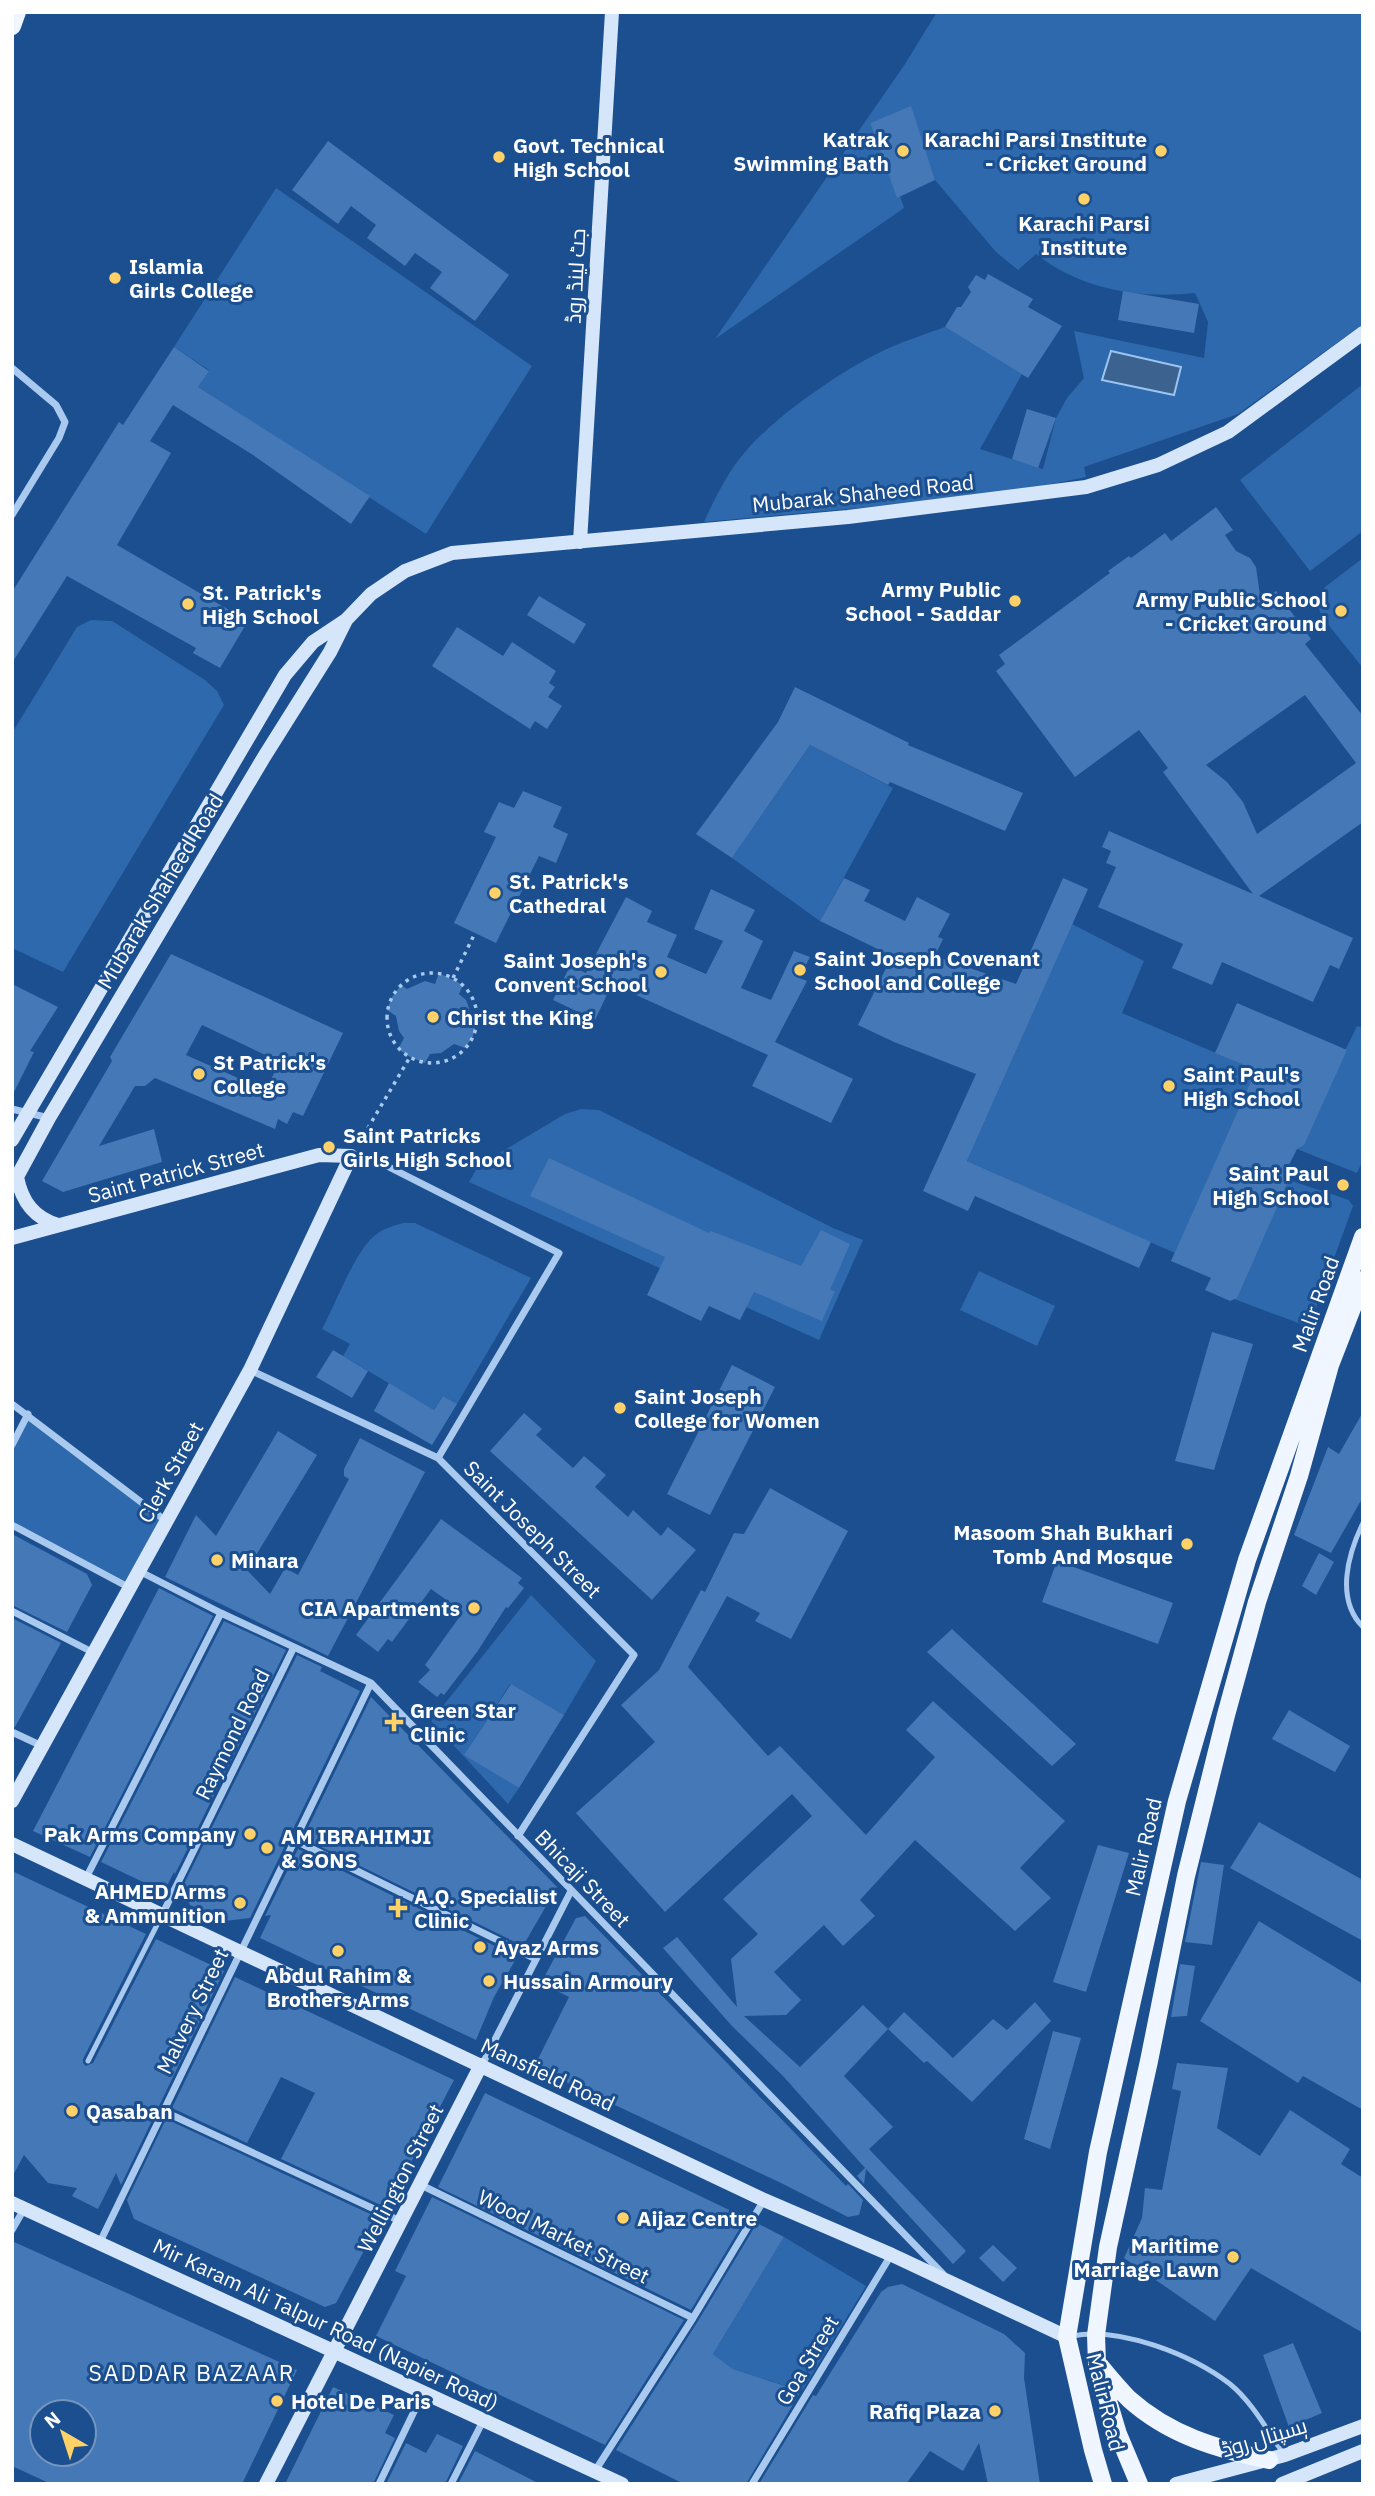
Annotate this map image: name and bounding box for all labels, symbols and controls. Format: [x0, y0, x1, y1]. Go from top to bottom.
place label: Katrak Swimming Bath [733, 125, 890, 177]
place label: Karachi Parsi Institute - Cricket Ground [924, 125, 1147, 177]
place label: Govt. Technical High School [513, 131, 664, 183]
marker: Katrak Swimming Bath [895, 143, 911, 159]
marker: Karachi Parsi Institute - Cricket Ground [1153, 143, 1169, 159]
marker: Govt. Technical High School [491, 149, 507, 165]
marker: Karachi Parsi Institute [1076, 191, 1092, 207]
place label: Karachi Parsi Institute [1018, 209, 1150, 261]
street label: جٹ لینڈ روڈ [559, 228, 591, 324]
place label: Islamia Girls College [129, 252, 254, 304]
marker: Islamia Girls College [107, 270, 123, 286]
street label: Mubarak Shaheed Road [751, 467, 975, 519]
place label: Army Public School - Saddar [845, 575, 1002, 627]
place label: St. Patrick's High School [202, 578, 322, 630]
place label: Army Public School - Cricket Ground [1136, 585, 1327, 637]
marker: Army Public School - Saddar [1007, 593, 1023, 609]
marker: St. Patrick's High School [180, 596, 196, 612]
marker: Army Public School - Cricket Ground [1333, 603, 1349, 619]
street label: Mubarak Shaheed Road [91, 788, 229, 994]
place label: St. Patrick's Cathedral [509, 867, 629, 919]
marker: St. Patrick's Cathedral [487, 885, 503, 901]
place label: Saint Joseph Covenant School and College [814, 944, 1040, 996]
place label: Saint Joseph's Convent School [494, 946, 647, 998]
marker: Saint Joseph Covenant School and College [792, 962, 808, 978]
marker: Saint Joseph's Convent School [653, 964, 669, 980]
place label: Christ the King [447, 1003, 594, 1031]
marker: Christ the King [425, 1009, 441, 1025]
place label: St Patrick's College [213, 1048, 326, 1100]
place label: Saint Paul's High School [1183, 1060, 1300, 1112]
marker: St Patrick's College [191, 1066, 207, 1082]
marker: Saint Paul's High School [1161, 1078, 1177, 1094]
place label: Saint Patricks Girls High School [343, 1121, 511, 1173]
street label: Saint Patrick Street [85, 1135, 267, 1209]
marker: Saint Patricks Girls High School [321, 1139, 337, 1155]
place label: Saint Paul High School [1212, 1159, 1329, 1211]
marker: Saint Paul High School [1335, 1177, 1351, 1193]
street label: Malir Road [1285, 1252, 1345, 1356]
place label: Saint Joseph College for Women [634, 1382, 820, 1434]
marker: Saint Joseph College for Women [612, 1400, 628, 1416]
street label: Clerk Street [131, 1416, 209, 1528]
street label: Saint Joseph Street [458, 1454, 608, 1604]
place label: Masoom Shah Bukhari Tomb And Mosque [953, 1518, 1173, 1570]
marker: Masoom Shah Bukhari Tomb And Mosque [1179, 1536, 1195, 1552]
place label: Minara [231, 1546, 299, 1574]
marker: Minara [209, 1552, 225, 1568]
place label: CIA Apartments [300, 1594, 460, 1622]
marker: CIA Apartments [466, 1600, 482, 1616]
street label: Raymond Road [188, 1664, 276, 1804]
place label: Green Star Clinic [410, 1696, 517, 1748]
marker: Green Star Clinic [384, 1712, 404, 1732]
street label: Malir Road [1118, 1795, 1168, 1899]
place label: Pak Arms Company [44, 1820, 237, 1848]
place label: AM IBRAHIMJI & SONS [281, 1822, 431, 1874]
street label: Bhicaji Street [529, 1823, 637, 1933]
marker: Pak Arms Company [242, 1826, 258, 1842]
marker: AM IBRAHIMJI & SONS [259, 1840, 275, 1856]
place label: AHMED Arms & Ammunition [85, 1877, 226, 1929]
place label: A.Q. Specialist Clinic [414, 1882, 557, 1934]
marker: AHMED Arms & Ammunition [232, 1895, 248, 1911]
marker: A.Q. Specialist Clinic [388, 1898, 408, 1918]
place label: Ayaz Arms [494, 1933, 599, 1961]
marker: Ayaz Arms [472, 1939, 488, 1955]
marker: Abdul Rahim & Brothers Arms [330, 1943, 346, 1959]
street label: Malvery Street [150, 1944, 234, 2078]
place label: Abdul Rahim & Brothers Arms [264, 1961, 412, 2013]
place label: Hussain Armoury [503, 1967, 674, 1995]
marker: Hussain Armoury [481, 1973, 497, 1989]
street label: Mansfield Road [476, 2031, 620, 2117]
place label: Qasaban [86, 2097, 173, 2125]
street label: Wellington Street [351, 2099, 449, 2257]
marker: Qasaban [64, 2103, 80, 2119]
street label: Wood Market Street [474, 2182, 654, 2290]
place label: Aijaz Centre [637, 2204, 758, 2232]
marker: Aijaz Centre [615, 2210, 631, 2226]
street label: Mir Karam Ali Talpur Road (Napier Road) [149, 2231, 503, 2417]
place label: Maritime Marriage Lawn [1073, 2231, 1219, 2283]
marker: Maritime Marriage Lawn [1225, 2249, 1241, 2265]
street label: Goa Street [769, 2310, 845, 2410]
street label: Malir Road [1080, 2350, 1132, 2454]
district label: SADDAR BAZAAR [88, 2357, 296, 2387]
place label: Hotel De Paris [291, 2387, 431, 2415]
marker: Hotel De Paris [269, 2393, 285, 2409]
place label: Rafiq Plaza [869, 2397, 981, 2425]
north arrow [28, 2398, 98, 2468]
marker: Rafiq Plaza [987, 2403, 1003, 2419]
text: N [39, 2406, 65, 2433]
street label: ہسپتال روڈ [1218, 2411, 1311, 2464]

